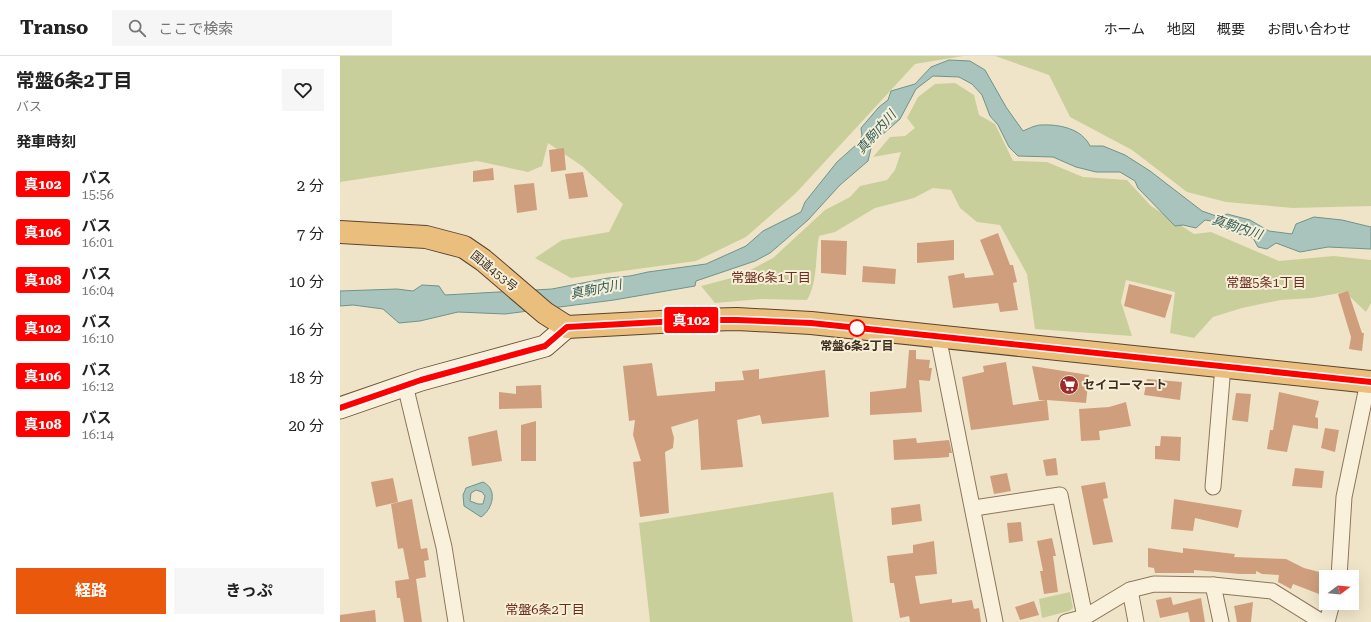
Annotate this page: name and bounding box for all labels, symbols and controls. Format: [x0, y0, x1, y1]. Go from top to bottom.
search box [112, 10, 392, 46]
text: Transo [20, 16, 88, 39]
icon: search [126, 17, 148, 39]
text: ここで検索 [158, 20, 233, 38]
text: ホーム [1103, 21, 1145, 37]
text: 地図 [1167, 21, 1195, 37]
text: 概要 [1217, 21, 1245, 37]
text: お問い合わせ [1267, 21, 1351, 37]
text: 常盤6条2丁目 [16, 69, 132, 92]
button: heart [282, 69, 324, 111]
text: バス [16, 99, 42, 114]
water label: 真駒内川 [853, 106, 900, 157]
text: 発車時刻 [16, 133, 76, 151]
text: バス [82, 169, 112, 187]
text: 真102 [24, 176, 62, 192]
text: 2 分 [297, 177, 324, 195]
text: 15:56 [82, 187, 114, 202]
water label: 真駒内川 [1210, 212, 1266, 243]
text: バス [82, 217, 112, 235]
text: 真106 [24, 224, 62, 240]
text: 7 分 [297, 225, 324, 243]
text: 16:01 [82, 235, 114, 250]
street label: 国道453号 [468, 248, 520, 294]
text: バス [82, 265, 112, 283]
district label: 常盤6条1丁目 [731, 270, 811, 285]
text: 真108 [24, 272, 62, 288]
text: 10 分 [288, 273, 324, 291]
district label: 常盤5条1丁目 [1226, 275, 1306, 290]
water label: 真駒内川 [569, 276, 625, 301]
text: 16:04 [82, 283, 114, 298]
line badge: 真102 [663, 307, 719, 333]
text: 真102 [672, 312, 710, 328]
text: バス [82, 313, 112, 331]
marker: 常盤6条2丁目 [848, 319, 866, 337]
text: 真102 [24, 320, 62, 336]
text: 16 分 [288, 321, 324, 339]
text: 16:10 [82, 331, 114, 346]
place label: 常盤6条2丁目 [820, 339, 894, 353]
text: バス [82, 361, 112, 379]
text: 真106 [24, 368, 62, 384]
text: 18 分 [288, 369, 324, 387]
supermarket icon: セイコーマート [1058, 374, 1080, 396]
place label: セイコーマート [1083, 378, 1167, 392]
text: 16:12 [82, 379, 114, 394]
text: バス [82, 409, 112, 427]
text: 真108 [24, 416, 62, 432]
text: 20 分 [288, 417, 324, 435]
text: 16:14 [82, 427, 114, 442]
button: 経路 [16, 568, 166, 614]
button: きっぷ [174, 568, 324, 614]
north arrow [1319, 570, 1359, 610]
map controls [1319, 570, 1359, 610]
district label: 常盤6条2丁目 [505, 602, 585, 617]

